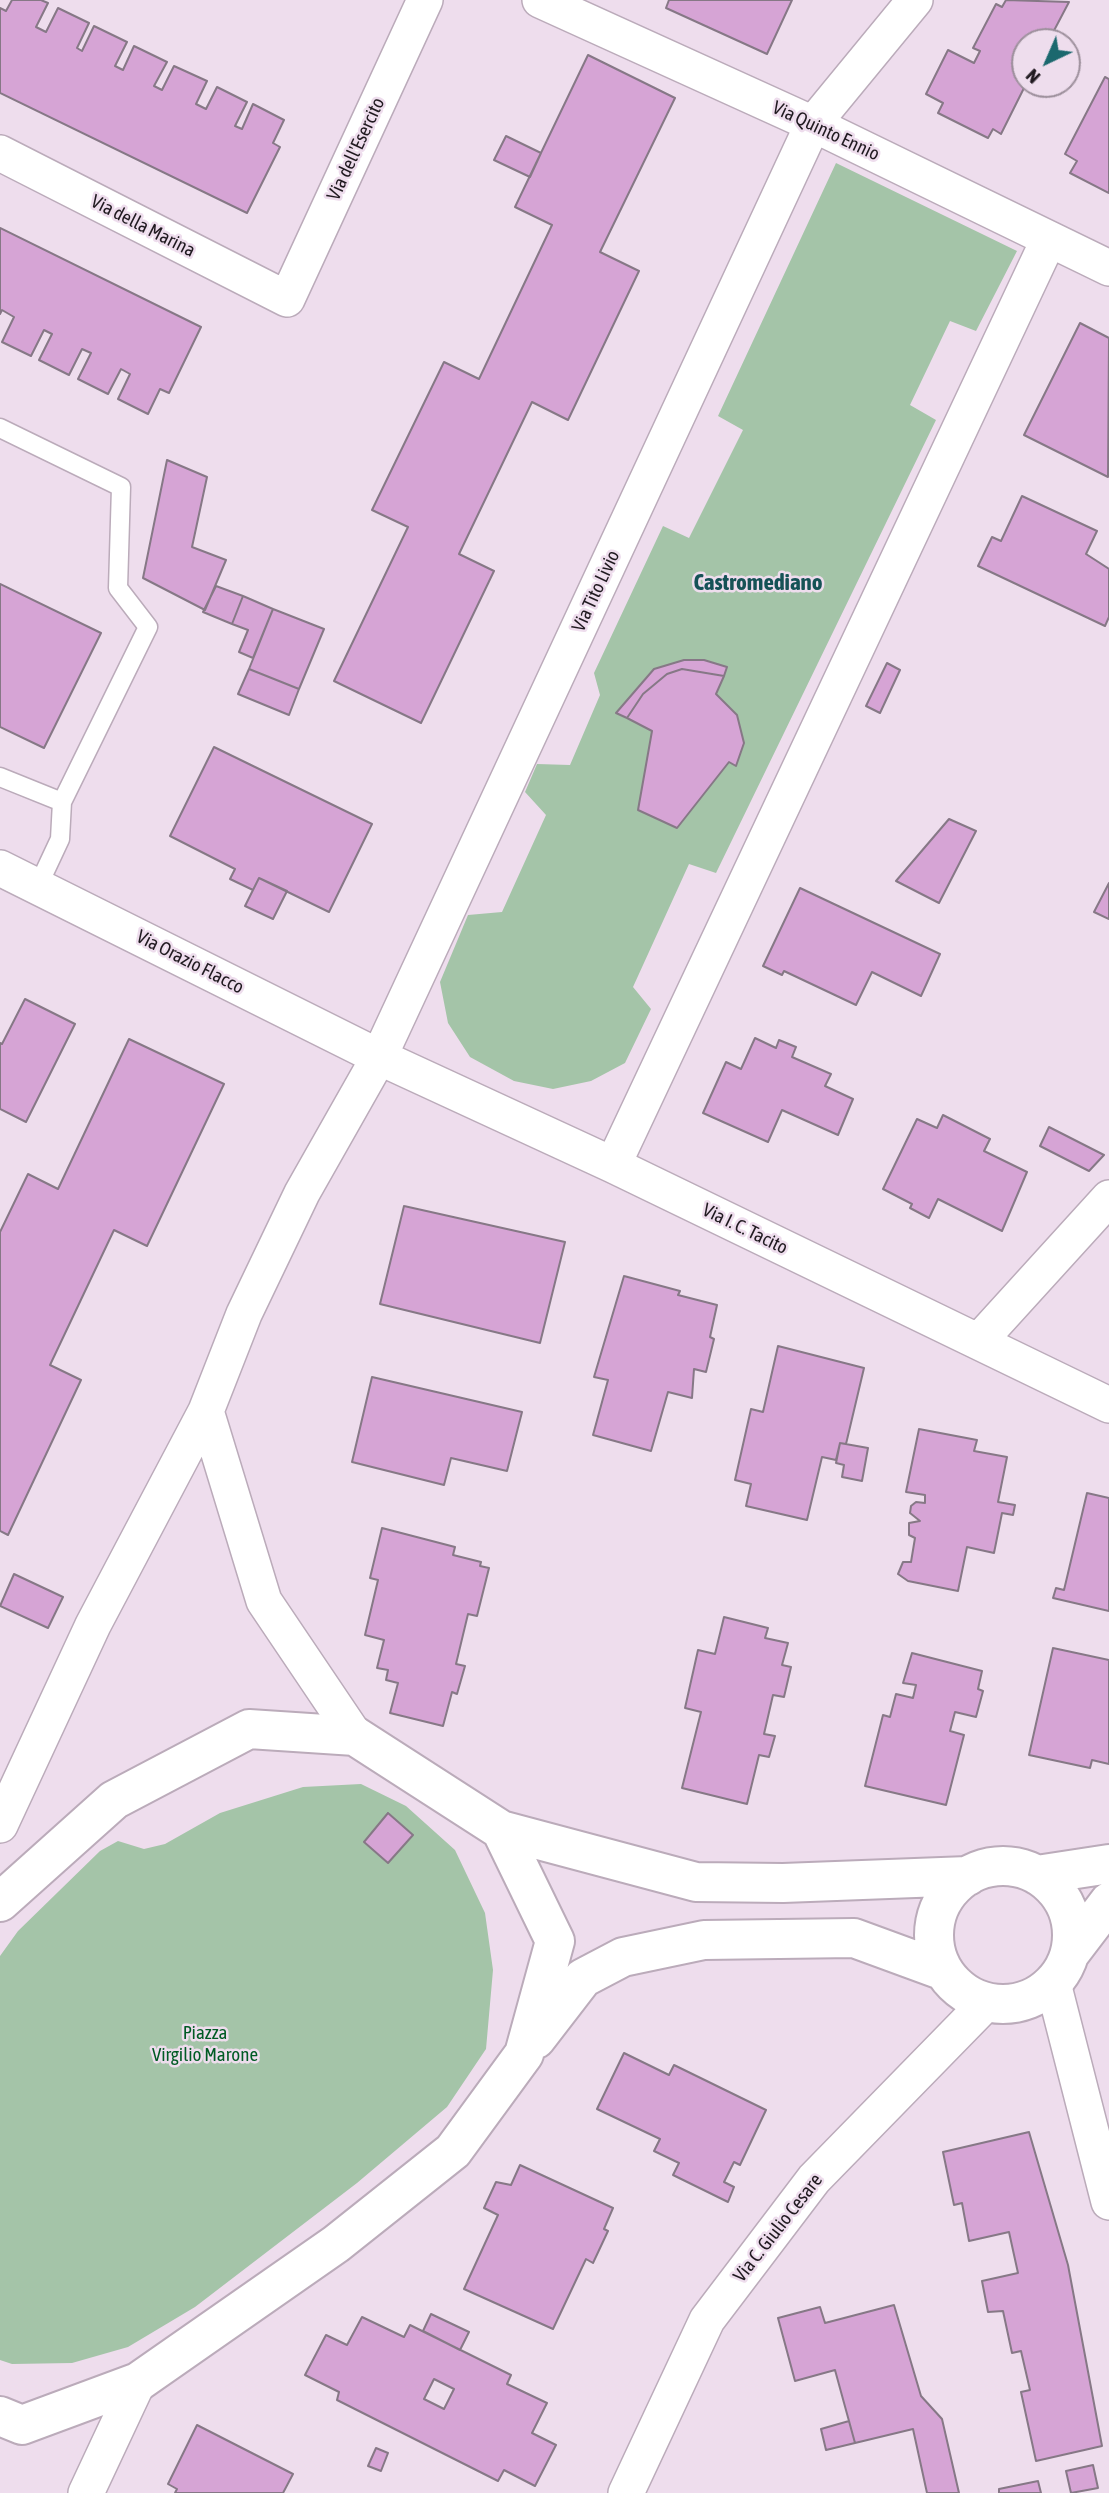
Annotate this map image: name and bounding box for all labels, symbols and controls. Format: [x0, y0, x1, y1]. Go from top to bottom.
north arrow [1011, 28, 1081, 98]
text: N [1021, 65, 1044, 88]
street label: Via dell'Esercito [322, 94, 390, 204]
street label: Via Quinto Ennio [769, 96, 883, 166]
street label: Via della Marina [87, 190, 199, 262]
street label: Via Tito Livio [567, 547, 625, 635]
district label: Castromediano [693, 569, 823, 597]
street label: Via Orazio Flacco [132, 925, 248, 999]
street label: Via I. C. Tacito [699, 1199, 791, 1259]
park label: Piazza Virgilio Marone [152, 2022, 258, 2066]
street label: Via C. Giulio Cesare [729, 2169, 827, 2287]

